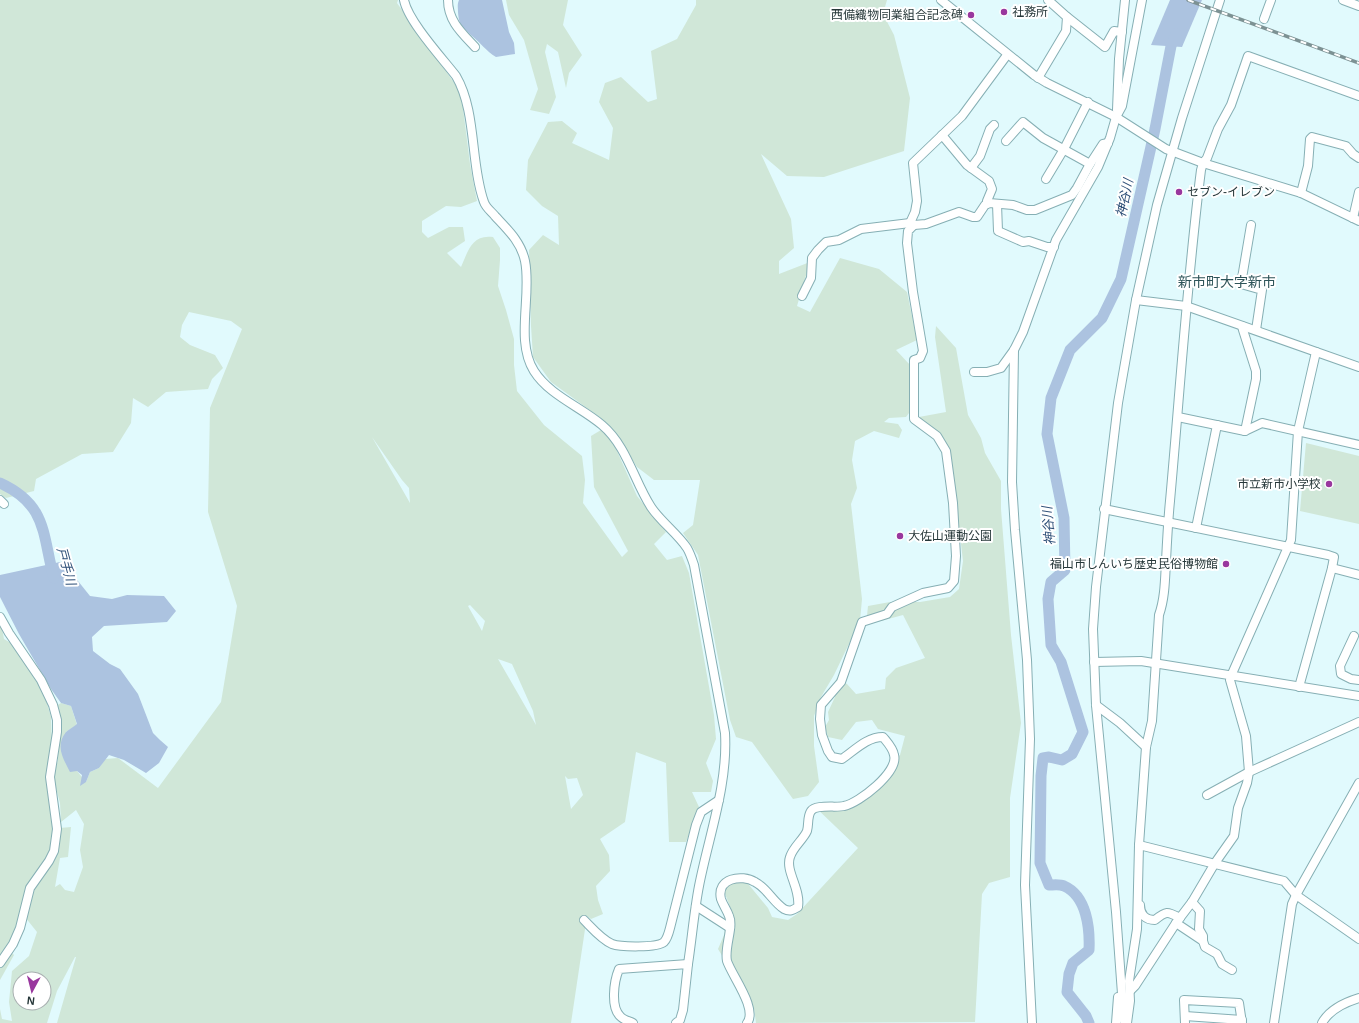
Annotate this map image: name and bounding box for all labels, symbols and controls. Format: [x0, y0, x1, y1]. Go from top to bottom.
place label: 社務所 [1012, 5, 1048, 19]
marker: 社務所 [999, 7, 1009, 17]
place label: 西備織物同業組合記念碑 [831, 8, 963, 22]
marker: 西備織物同業組合記念碑 [966, 10, 976, 20]
water label: 神谷川 [1113, 176, 1136, 219]
place label: セブン-イレブン [1187, 185, 1275, 199]
marker: セブン-イレブン [1174, 187, 1184, 197]
district label: 新市町大字新市 [1178, 274, 1276, 290]
place label: 市立新市小学校 [1237, 477, 1321, 491]
marker: 市立新市小学校 [1324, 479, 1334, 489]
water label: 神谷川 [1039, 504, 1058, 546]
place label: 大佐山運動公園 [908, 529, 992, 543]
marker: 大佐山運動公園 [895, 531, 905, 541]
water label: 戸手川 [54, 545, 79, 589]
place label: 福山市しんいち歴史民俗博物館 [1050, 557, 1218, 571]
marker: 福山市しんいち歴史民俗博物館 [1221, 559, 1231, 569]
north arrow [12, 971, 52, 1011]
text: N [26, 994, 35, 1007]

